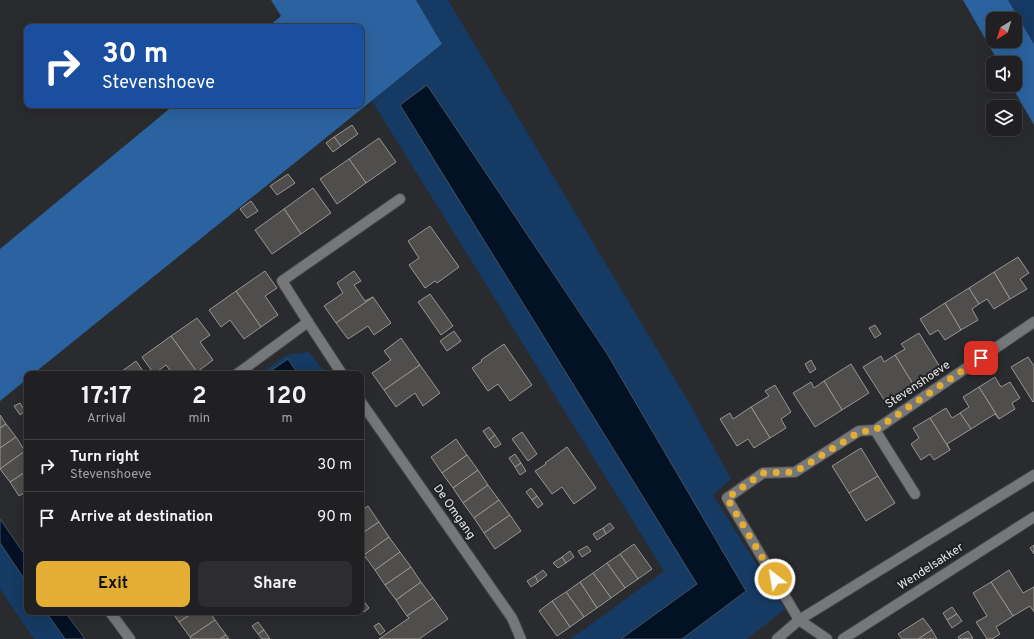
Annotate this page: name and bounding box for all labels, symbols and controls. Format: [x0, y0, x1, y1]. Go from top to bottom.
north arrow [986, 12, 1022, 48]
map controls [986, 12, 1022, 136]
text: 30 m [102, 37, 168, 73]
icon: right [36, 40, 88, 92]
button: sound [986, 56, 1022, 92]
text: Stevenshoeve [102, 72, 215, 95]
button: layers [986, 100, 1022, 136]
pin [964, 341, 998, 375]
icon: arrive [970, 347, 992, 369]
street label: Stevenshoeve [882, 357, 954, 413]
text: 17:17 [81, 382, 132, 412]
text: 2 [192, 382, 207, 412]
text: 120 [267, 382, 307, 412]
text: Arrival [87, 411, 126, 427]
text: min [189, 411, 210, 427]
text: m [282, 411, 293, 427]
text: Turn right [70, 448, 139, 467]
icon: right [36, 455, 58, 477]
text: 30 m [317, 456, 352, 475]
text: Stevenshoeve [70, 467, 152, 483]
street label: De Omgang [429, 481, 479, 543]
icon: arrive [36, 507, 58, 529]
text: Arrive at destination [70, 508, 213, 527]
text: 90 m [317, 508, 352, 527]
street label: Wendelsakker [895, 540, 967, 594]
position arrow [754, 558, 796, 600]
button: Exit [36, 561, 190, 607]
button: Share [198, 561, 352, 607]

